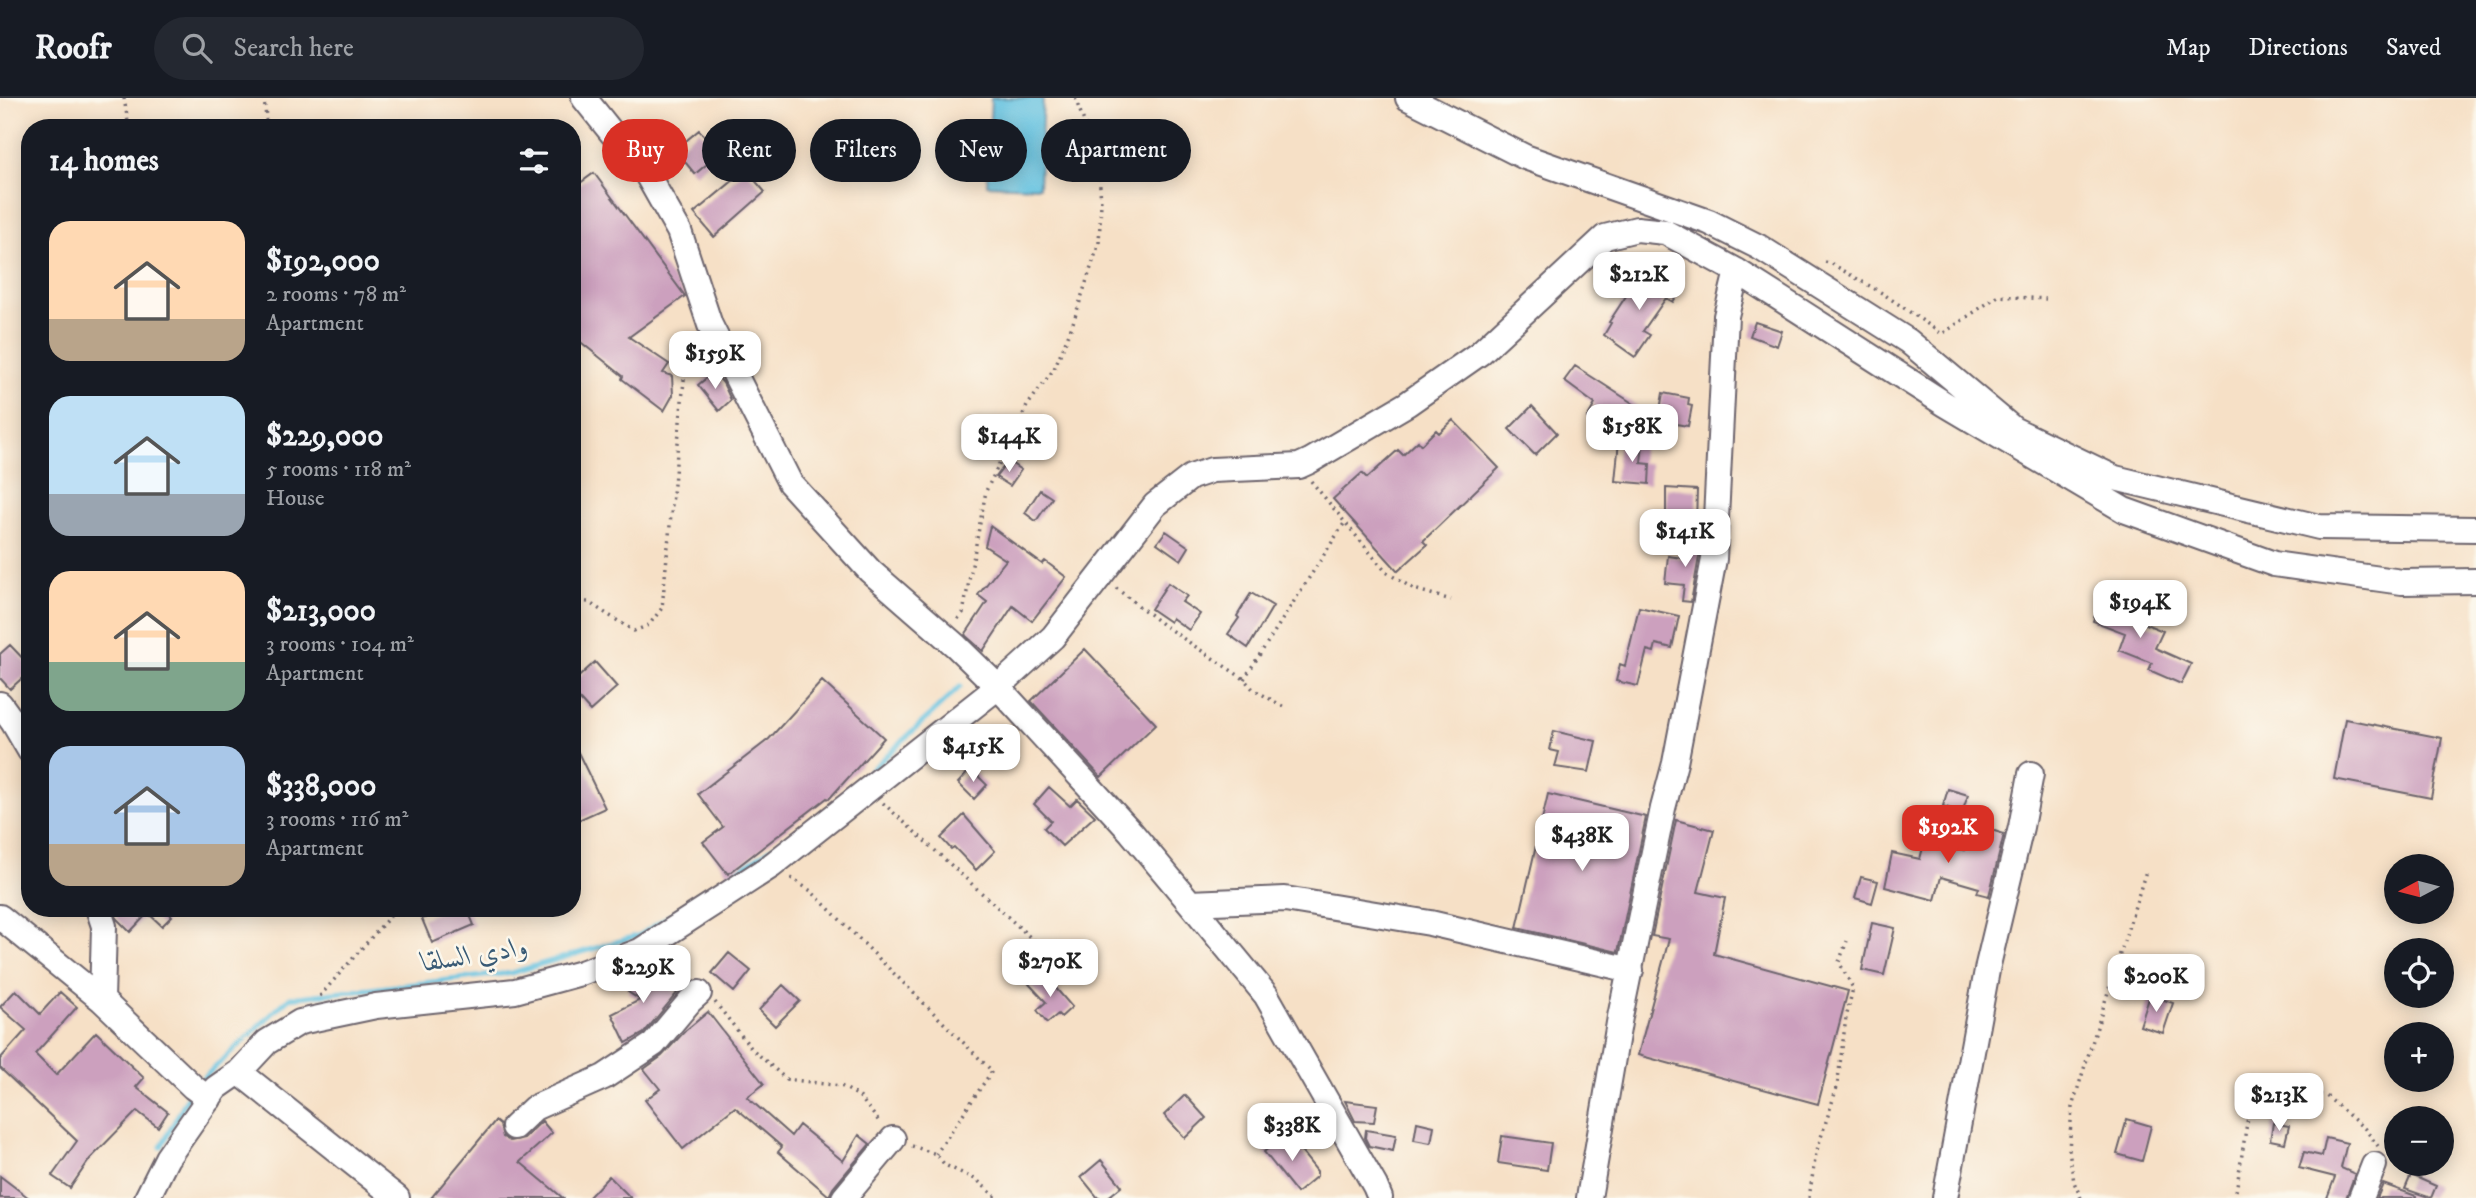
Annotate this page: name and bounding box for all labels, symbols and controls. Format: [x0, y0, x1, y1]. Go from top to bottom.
search box [154, 17, 644, 80]
text: Roofr [35, 28, 112, 69]
icon: search [178, 29, 216, 67]
text: Search here [234, 32, 354, 65]
text: Map [2166, 33, 2211, 63]
text: Directions [2249, 33, 2348, 63]
text: Saved [2386, 33, 2441, 63]
chip: Buy [602, 119, 688, 182]
chip: Rent [702, 119, 796, 182]
chip: Filters [810, 119, 921, 182]
chip: New [935, 119, 1027, 182]
chip: Apartment [1041, 119, 1191, 182]
icon: filters [515, 142, 553, 180]
text: 14 homes [49, 143, 159, 180]
text: $192,000 [266, 243, 380, 280]
icon: home [105, 249, 189, 333]
pin: $212K [1590, 252, 1688, 312]
text: $212K [1609, 260, 1669, 289]
text: 2 rooms · 78 m² [266, 280, 406, 309]
text: Apartment [266, 309, 364, 338]
pin: $159K [666, 331, 764, 391]
text: $159K [685, 339, 745, 368]
pin: $158K [1583, 404, 1681, 464]
text: $158K [1602, 412, 1662, 441]
pin: $144K [960, 414, 1058, 474]
text: $229,000 [266, 418, 383, 455]
text: $144K [977, 422, 1041, 451]
icon: home [105, 424, 189, 508]
text: 5 rooms · 118 m² [266, 455, 411, 484]
text: House [266, 484, 324, 513]
pin: $141K [1636, 510, 1734, 569]
text: $141K [1656, 517, 1714, 546]
pin: $194K [2091, 580, 2189, 640]
text: $194K [2109, 588, 2171, 617]
text: $213,000 [266, 593, 376, 630]
icon: home [105, 599, 189, 683]
text: 3 rooms · 104 m² [266, 630, 414, 659]
text: Apartment [266, 659, 364, 688]
pin: $415K [924, 724, 1022, 784]
text: $415K [942, 732, 1004, 761]
text: $338,000 [266, 768, 376, 805]
icon: home [105, 774, 189, 858]
text: 3 rooms · 116 m² [266, 805, 409, 834]
pin: $192K [1899, 806, 1997, 865]
text: $192K [1918, 813, 1978, 842]
pin: $438K [1533, 814, 1631, 873]
text: $438K [1551, 821, 1613, 850]
text: Apartment [266, 834, 364, 863]
north arrow [2384, 854, 2454, 924]
map controls [2384, 854, 2454, 1176]
water label: وادي السلقا [417, 929, 531, 985]
button: locate [2384, 938, 2454, 1008]
pin: $270K [1001, 940, 1099, 999]
pin: $229K [594, 946, 692, 1005]
text: $270K [1018, 947, 1082, 976]
text: $229K [612, 953, 674, 982]
pin: $200K [2107, 954, 2205, 1014]
text: $200K [2124, 962, 2188, 991]
button: + [2384, 1022, 2454, 1092]
pin: $213K [2230, 1074, 2328, 1133]
text: $213K [2250, 1081, 2308, 1110]
pin: $338K [1243, 1104, 1341, 1163]
button: − [2384, 1106, 2454, 1176]
text: $338K [1263, 1111, 1321, 1140]

